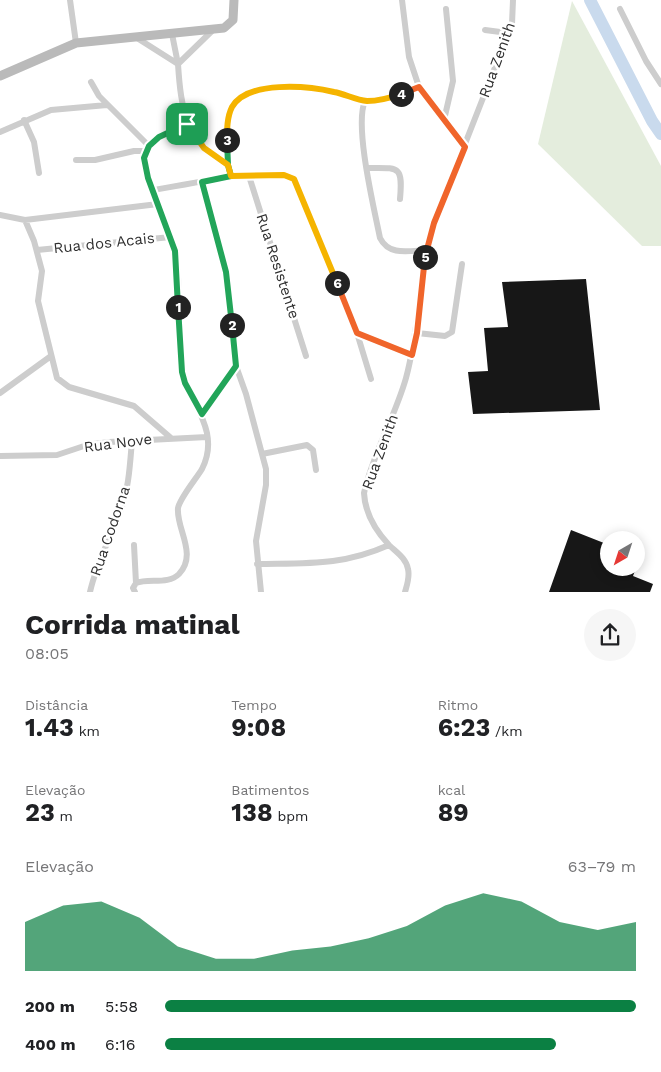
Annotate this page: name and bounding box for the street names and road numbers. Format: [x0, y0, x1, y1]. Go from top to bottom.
street label: Rua Zenith [475, 20, 519, 100]
street label: Rua Resistente [253, 211, 303, 321]
street label: Rua dos Acais [52, 229, 156, 257]
street label: Rua Zenith [358, 412, 402, 492]
street label: Rua Nove [83, 430, 153, 456]
street label: Rua Codorna [86, 483, 134, 578]

